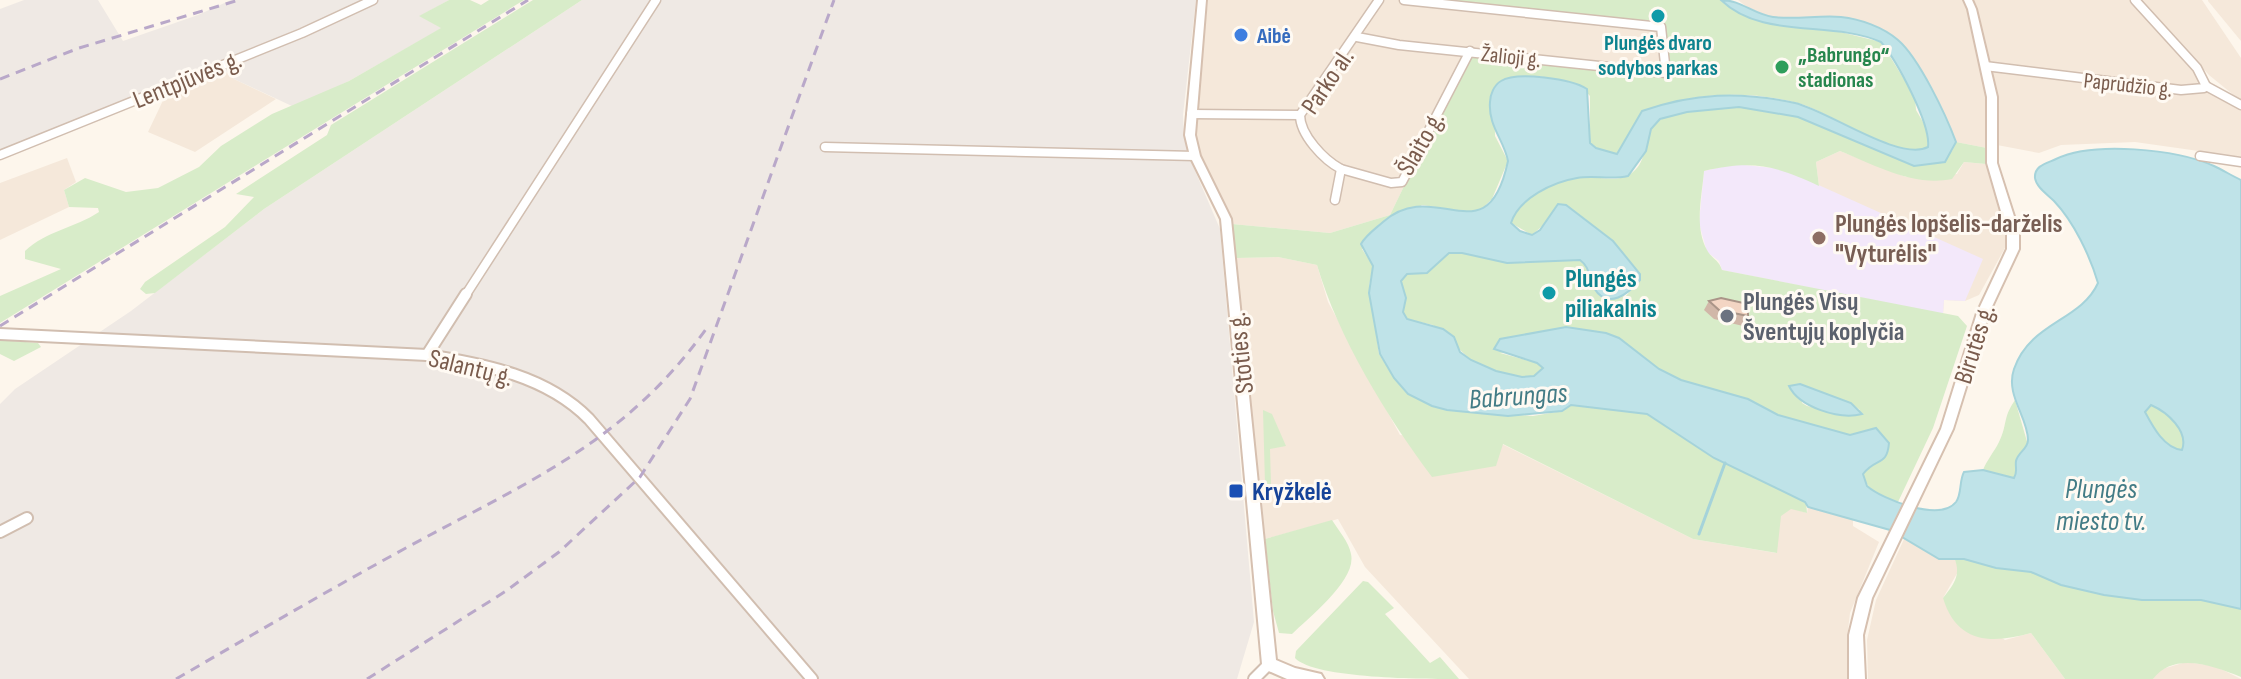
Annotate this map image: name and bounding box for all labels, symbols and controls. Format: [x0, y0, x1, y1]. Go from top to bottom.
marker: Plungės dvaro sodybos parkas [1649, 7, 1667, 25]
place label: Aibė [1256, 23, 1291, 50]
marker: Aibė [1232, 26, 1250, 44]
place label: Plungės dvaro sodybos parkas [1598, 30, 1718, 82]
street label: Žalioji g. [1480, 41, 1542, 74]
place label: „Babrungo“ stadionas [1798, 42, 1890, 94]
street label: Parko al. [1295, 43, 1361, 120]
street label: Lentpjūvės g. [129, 45, 246, 116]
marker: „Babrungo“ stadionas [1773, 58, 1791, 76]
street label: Paprūdžio g. [2082, 67, 2173, 104]
street label: Šlaito g. [1391, 106, 1452, 181]
place label: Plungės lopšelis-darželis "Vyturėlis" [1835, 209, 2063, 270]
marker: Plungės lopšelis-darželis "Vyturėlis" [1810, 229, 1828, 247]
place label: Plungės piliakalnis [1565, 264, 1657, 325]
marker: Plungės piliakalnis [1540, 284, 1558, 302]
place label: Plungės Visų Šventųjų koplyčia [1743, 287, 1904, 348]
street label: Birutės g. [1948, 301, 2003, 388]
marker: Plungės Visų Šventųjų koplyčia [1718, 307, 1736, 325]
street label: Stoties g. [1222, 311, 1261, 395]
street label: Salantų g. [425, 343, 516, 394]
water label: Babrungas [1468, 377, 1569, 416]
water label: Plungės miesto tv. [2056, 473, 2146, 538]
place label: Kryžkelė [1252, 477, 1332, 508]
marker: Kryžkelė [1227, 482, 1245, 500]

